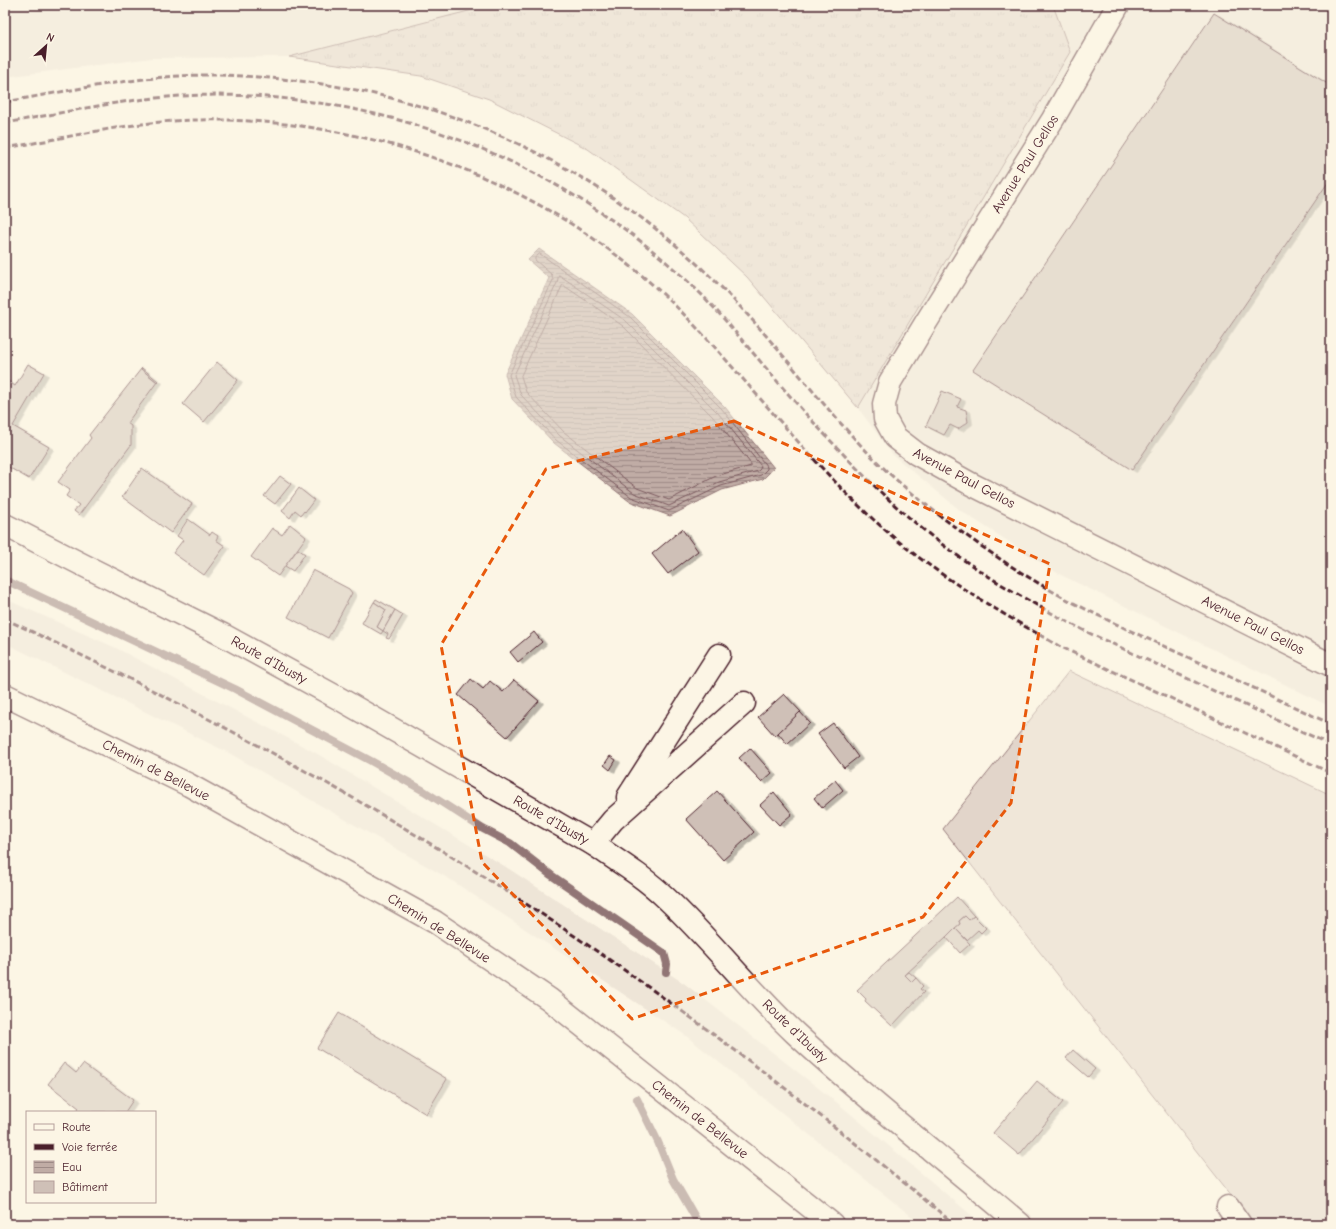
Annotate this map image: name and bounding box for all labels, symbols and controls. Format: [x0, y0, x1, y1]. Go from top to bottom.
north arrow [26, 26, 66, 66]
text: N [44, 30, 56, 45]
street label: Avenue Paul Gellos [988, 111, 1062, 216]
street label: Avenue Paul Gellos [910, 444, 1018, 512]
street label: Avenue Paul Gellos [1199, 592, 1307, 658]
street label: Route d'Ibusty [228, 632, 311, 688]
street label: Chemin de Bellevue [99, 736, 213, 804]
street label: Route d'Ibusty [510, 792, 592, 849]
street label: Chemin de Bellevue [384, 889, 494, 967]
street label: Route d'Ibusty [759, 996, 832, 1067]
street label: Chemin de Bellevue [648, 1076, 752, 1162]
legend [26, 1111, 156, 1203]
text: Route [62, 1120, 91, 1134]
text: Voie ferrée [62, 1140, 117, 1154]
text: Eau [62, 1160, 82, 1174]
text: Bâtiment [62, 1180, 108, 1194]

